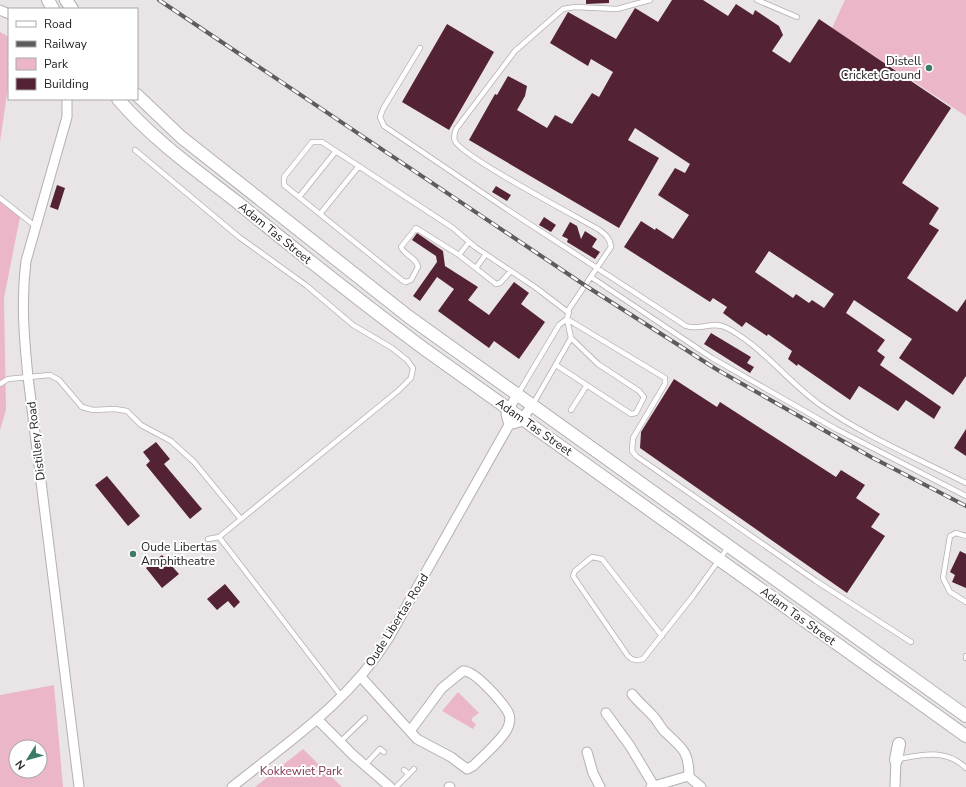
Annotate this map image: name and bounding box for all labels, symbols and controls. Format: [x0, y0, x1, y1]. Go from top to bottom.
legend [8, 8, 138, 100]
text: Road [44, 16, 72, 32]
text: Railway [44, 36, 88, 52]
place label: Distell Cricket Ground [841, 53, 921, 83]
text: Park [44, 56, 69, 72]
marker: Distell Cricket Ground [924, 63, 934, 73]
text: Building [44, 76, 89, 92]
street label: Adam Tas Street [235, 199, 315, 268]
street label: Adam Tas Street [493, 395, 576, 460]
street label: Distillery Road [23, 400, 49, 481]
place label: Oude Libertas Amphitheatre [141, 539, 217, 569]
marker: Oude Libertas Amphitheatre [128, 549, 138, 559]
street label: Oude Libertas Road [362, 570, 432, 670]
street label: Adam Tas Street [757, 583, 840, 649]
north arrow [8, 739, 48, 779]
text: N [12, 757, 29, 773]
park label: Kokkewiet Park [260, 763, 343, 779]

